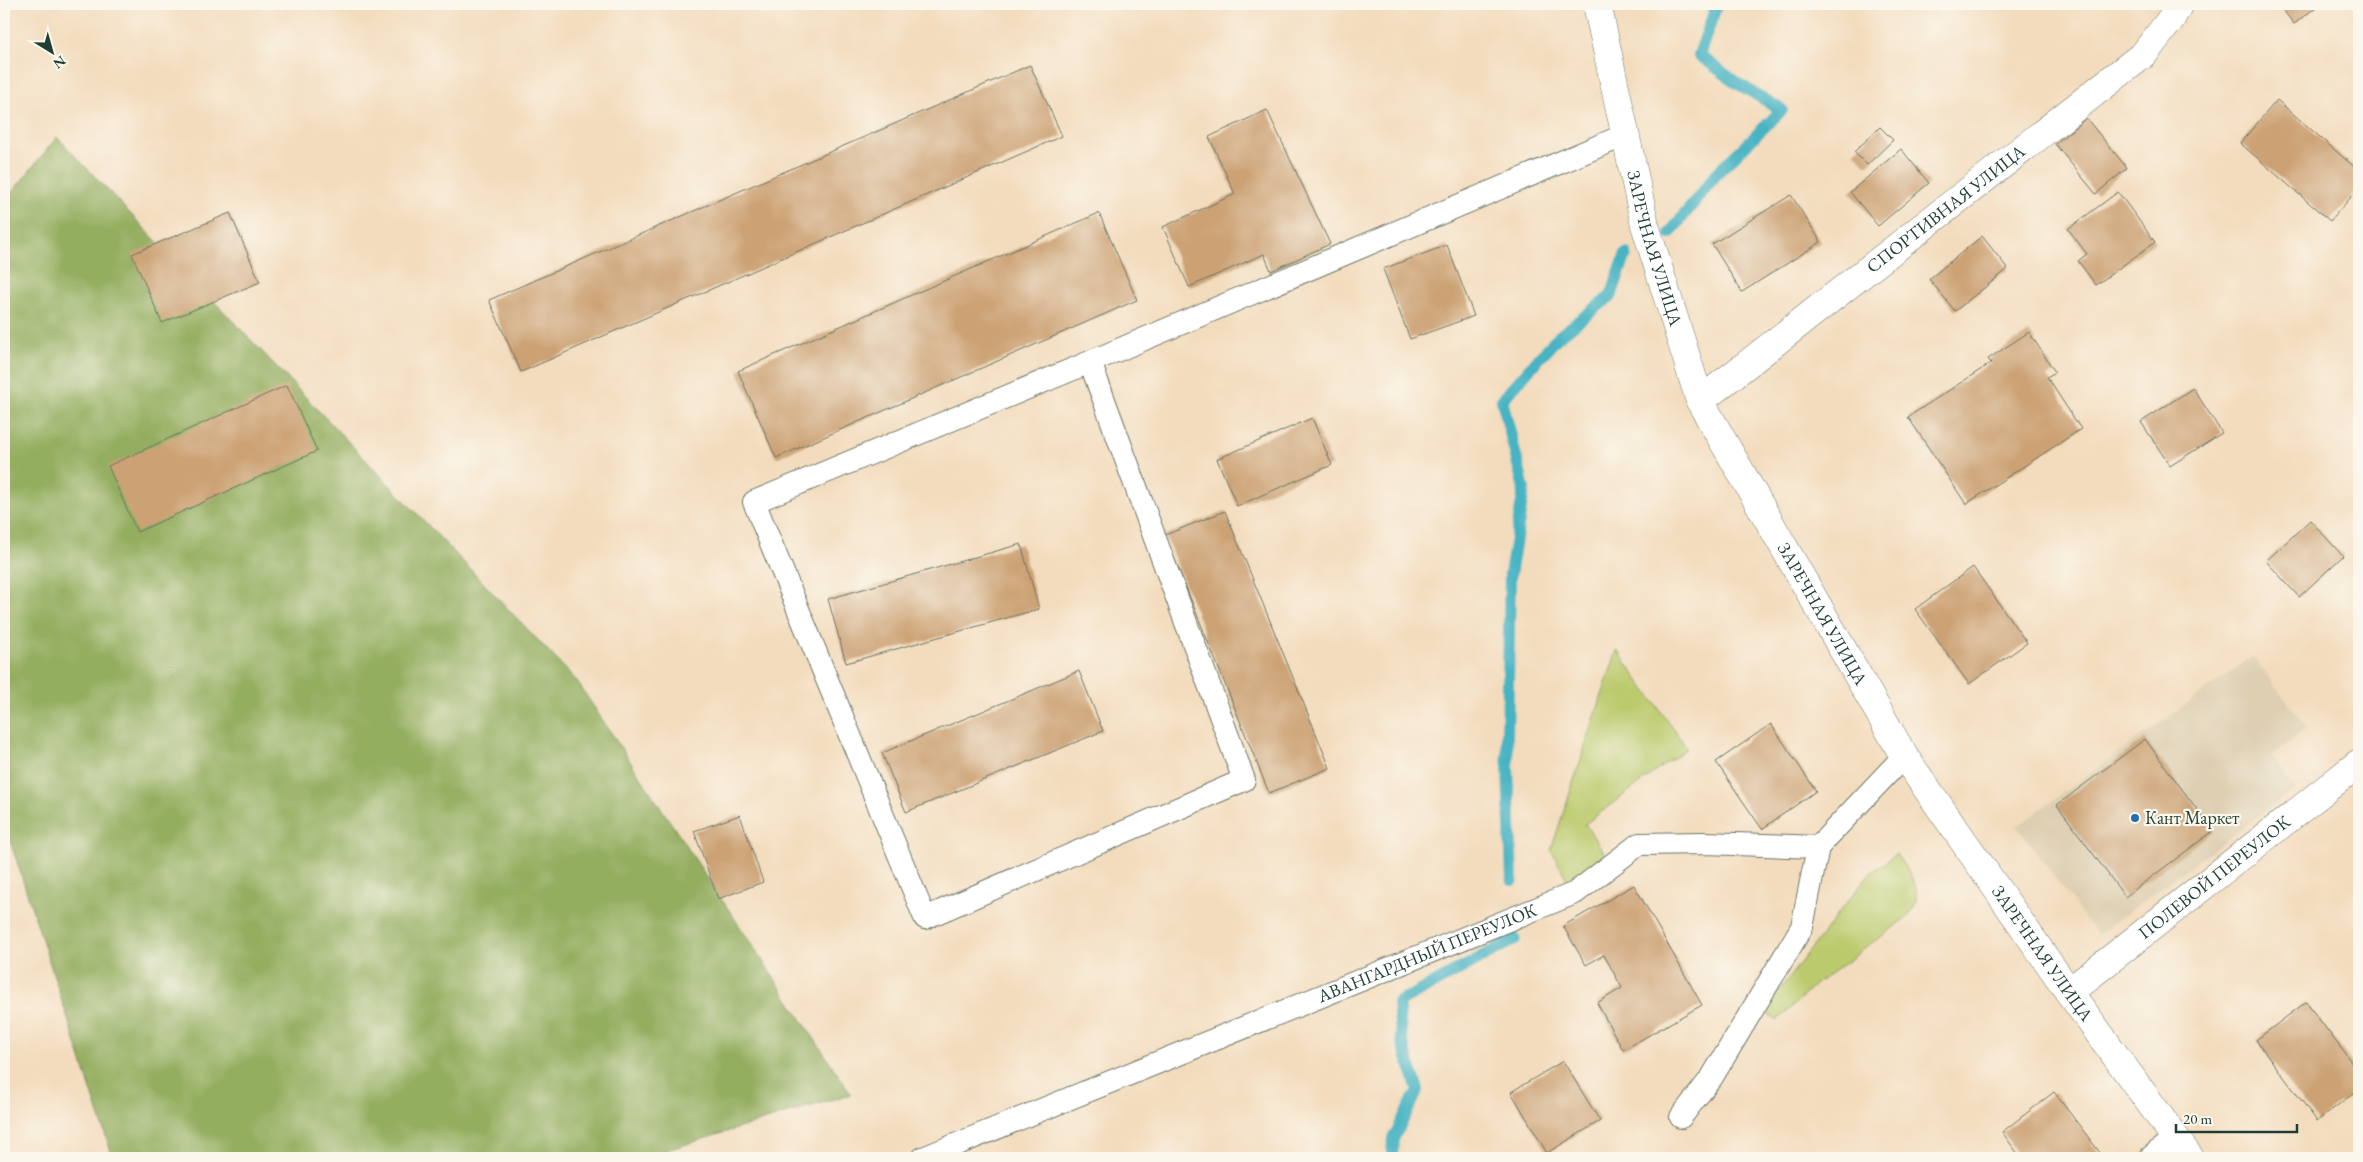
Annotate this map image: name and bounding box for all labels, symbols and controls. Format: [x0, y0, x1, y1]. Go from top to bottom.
north arrow [28, 28, 78, 78]
text: N [49, 52, 70, 73]
street label: СПОРТИВНАЯ УЛИЦА [1862, 139, 2030, 278]
street label: ЗАРЕЧНАЯ УЛИЦА [1622, 168, 1688, 329]
street label: ЗАРЕЧНАЯ УЛИЦА [1773, 538, 1873, 689]
place label: Кант Маркет [2145, 806, 2240, 829]
street label: ПОЛЕВОЙ ПЕРЕУЛОК [2133, 810, 2295, 944]
marker: Кант Маркет [2129, 812, 2141, 824]
street label: ЗАРЕЧНАЯ УЛИЦА [1987, 881, 2099, 1026]
street label: АВАНГАРДНЫЙ ПЕРЕУЛОК [1313, 898, 1540, 1008]
scale bar [2176, 1102, 2297, 1134]
text: 20 m [2183, 1109, 2212, 1128]

